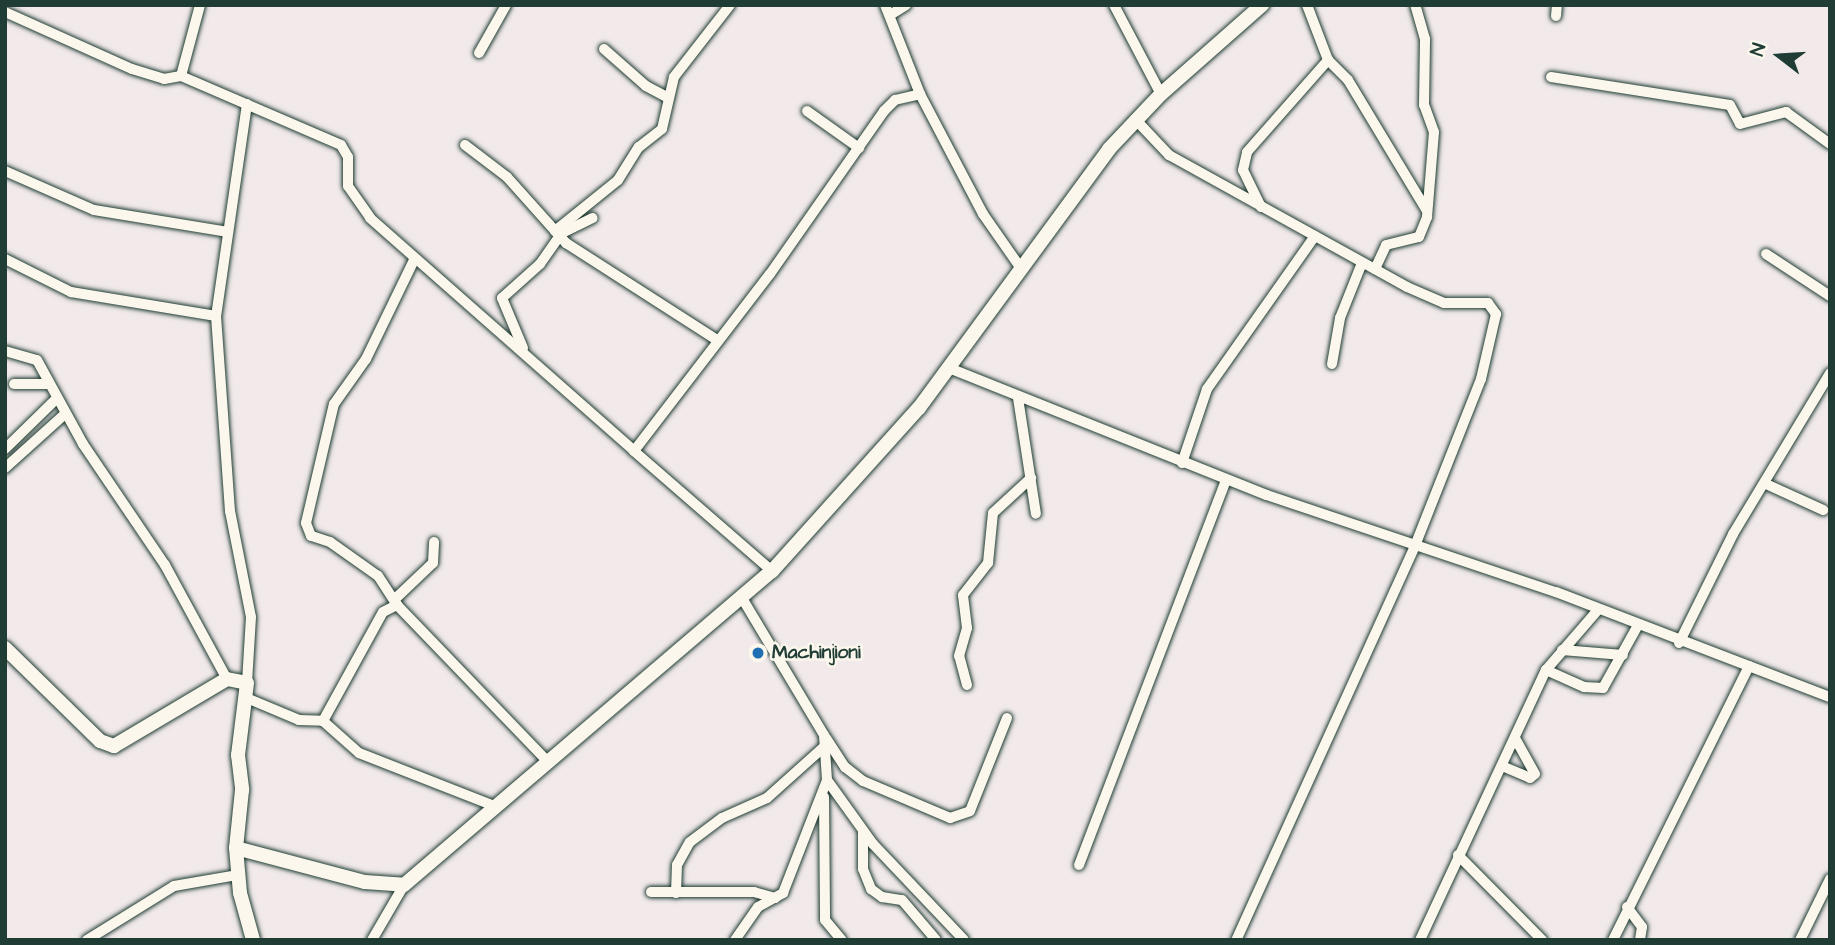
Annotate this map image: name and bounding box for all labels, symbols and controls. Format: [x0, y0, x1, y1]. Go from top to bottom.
north arrow [1744, 21, 1814, 91]
text: N [1744, 40, 1773, 59]
place label: Machinjioni [772, 642, 861, 664]
marker: Machinjioni [750, 645, 766, 661]

